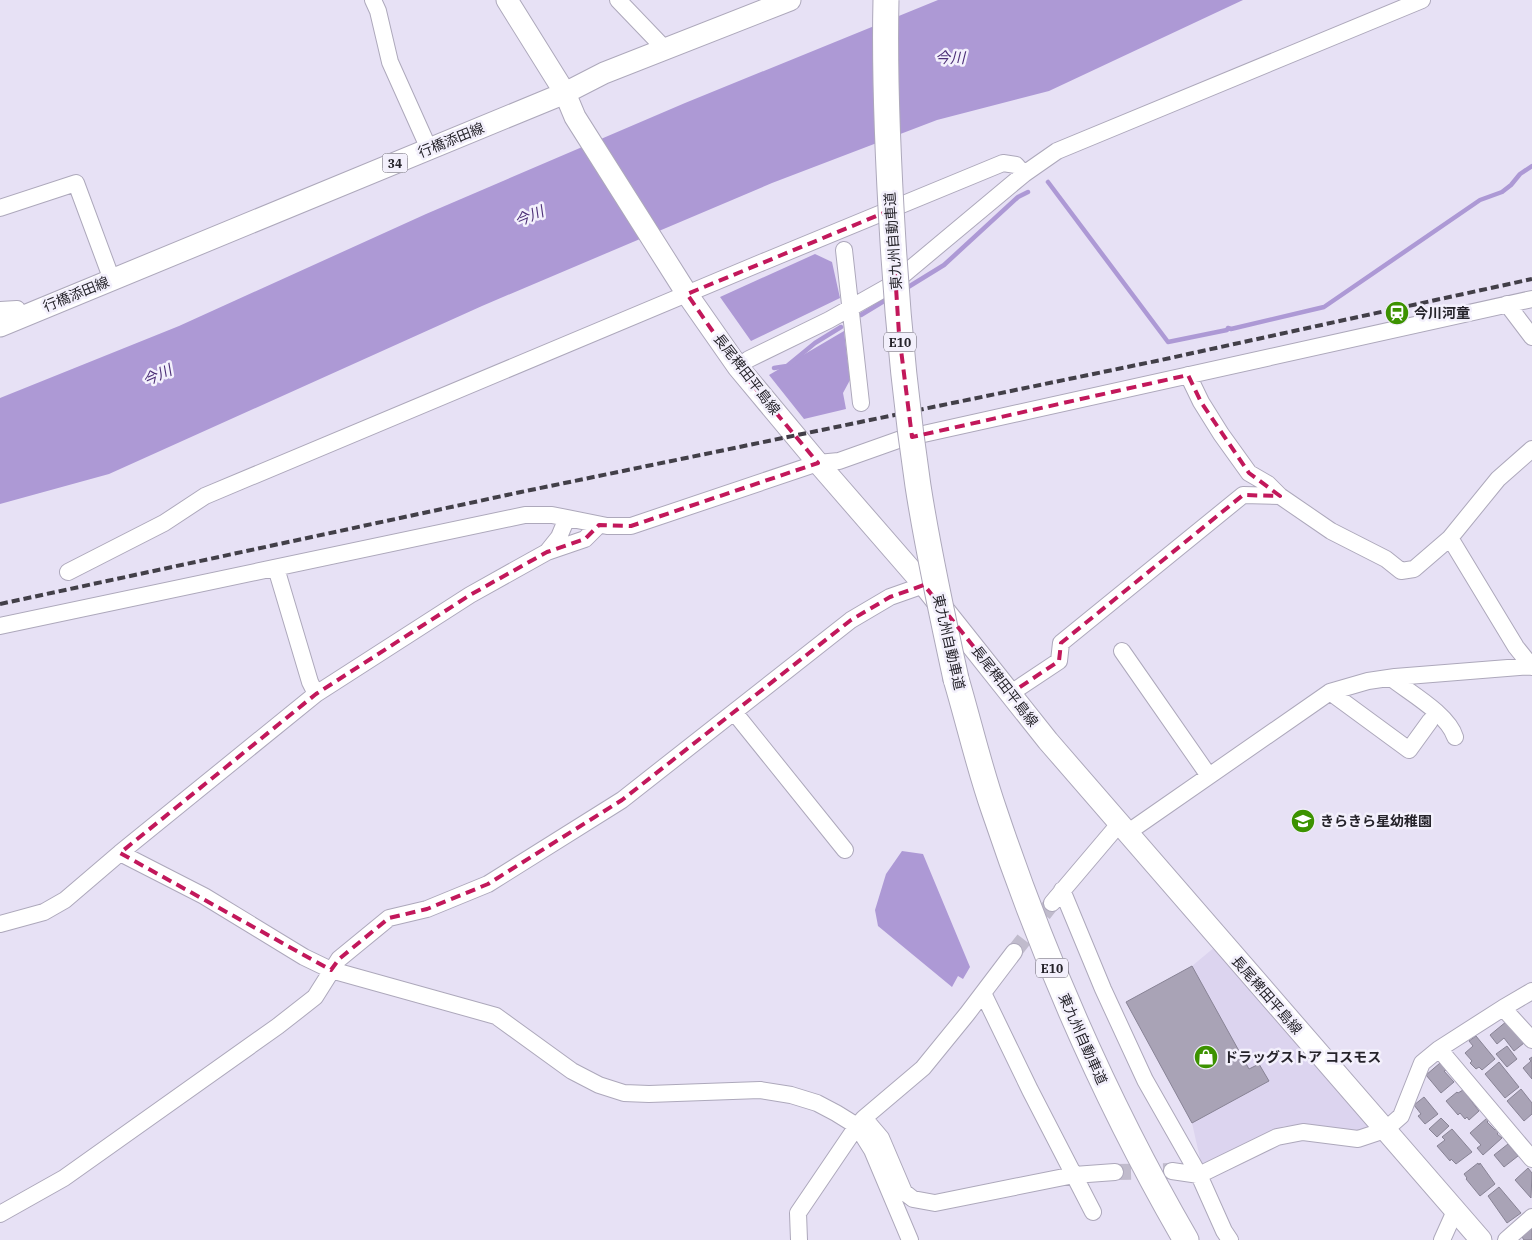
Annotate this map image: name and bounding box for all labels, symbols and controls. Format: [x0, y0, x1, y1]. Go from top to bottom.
water label: 今川 [935, 48, 967, 67]
street label: 行橋添田線 [415, 119, 487, 161]
road number: 34 [382, 154, 408, 172]
street label: 東九州自動車道 [881, 191, 905, 291]
water label: 今川 [512, 201, 548, 230]
street label: 行橋添田線 [40, 273, 112, 315]
station icon: 今川河童 [1384, 300, 1410, 326]
place label: 今川河童 [1414, 304, 1470, 322]
street label: 長尾稗田平島線 [710, 330, 784, 418]
road number: E10 [884, 332, 916, 352]
water label: 今川 [139, 359, 176, 390]
street label: 東九州自動車道 [929, 592, 969, 692]
street label: 長尾稗田平島線 [968, 642, 1042, 730]
school or university icon: きらきら星幼稚園 [1290, 808, 1316, 834]
place label: きらきら星幼稚園 [1320, 812, 1432, 830]
street label: 長尾稗田平島線 [1228, 952, 1306, 1038]
road number: E10 [1036, 958, 1068, 978]
street label: 東九州自動車道 [1055, 991, 1111, 1087]
shop icon: ドラッグストア コスモス [1193, 1044, 1219, 1070]
place label: ドラッグストア コスモス [1224, 1048, 1381, 1066]

